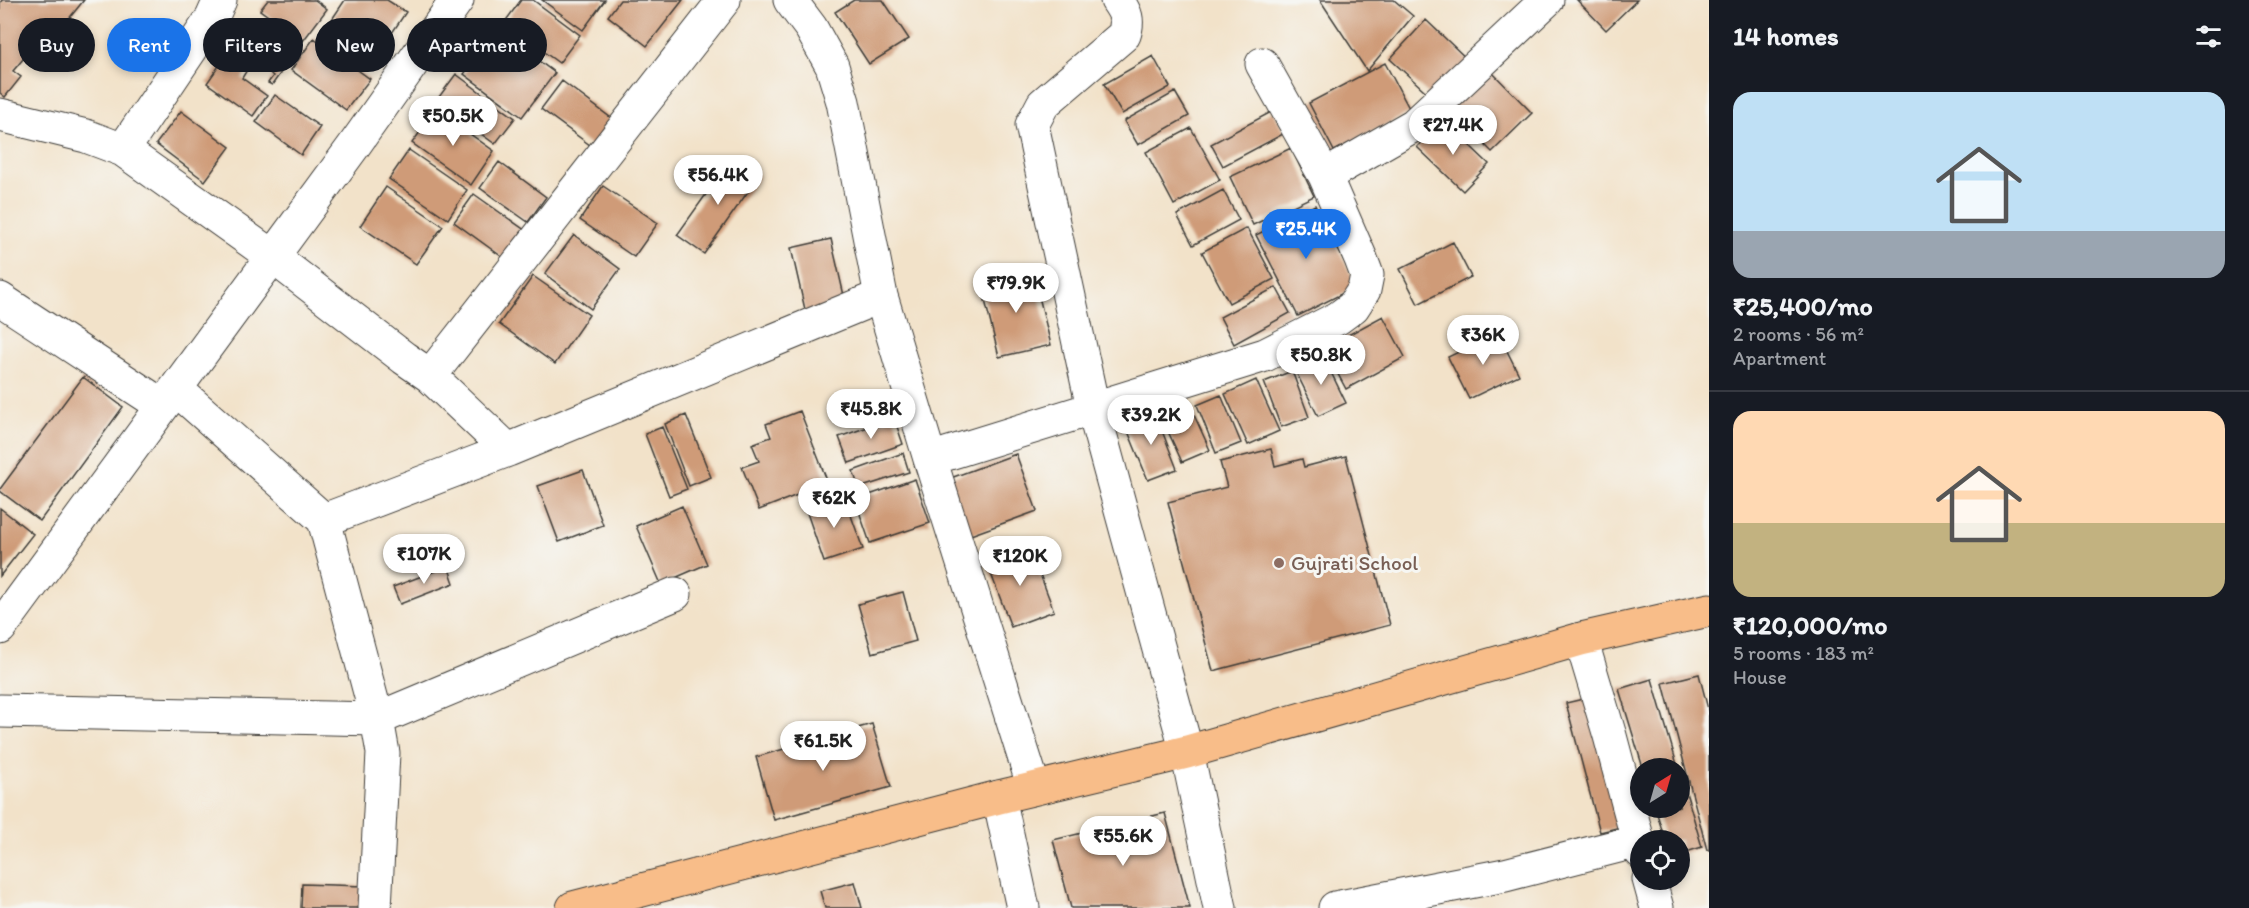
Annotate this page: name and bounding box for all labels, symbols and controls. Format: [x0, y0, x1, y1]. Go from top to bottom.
chip: Buy [18, 18, 95, 72]
chip: Rent [107, 18, 191, 72]
chip: Filters [203, 18, 303, 72]
chip: New [315, 18, 395, 72]
chip: Apartment [407, 18, 547, 72]
text: 14 homes [1733, 20, 1839, 52]
icon: filters [2192, 20, 2225, 53]
pin: ₹50.5K [404, 96, 502, 147]
text: ₹50.5K [423, 103, 483, 127]
pin: ₹27.4K [1404, 105, 1502, 156]
text: ₹27.4K [1423, 112, 1483, 136]
icon: home [1925, 131, 2033, 239]
pin: ₹56.4K [669, 155, 767, 206]
text: ₹56.4K [688, 162, 748, 186]
pin: ₹25.4K [1257, 209, 1355, 260]
text: ₹25.4K [1276, 216, 1336, 240]
pin: ₹79.9K [967, 263, 1065, 314]
text: ₹79.9K [987, 270, 1045, 294]
text: ₹25,400/mo [1733, 290, 1873, 322]
pin: ₹36K [1447, 315, 1519, 366]
text: ₹36K [1461, 322, 1505, 346]
text: 2 rooms · 56 m² [1733, 322, 1864, 346]
pin: ₹50.8K [1272, 335, 1370, 386]
text: ₹50.8K [1290, 342, 1352, 366]
text: Apartment [1733, 346, 1826, 370]
pin: ₹45.8K [822, 389, 920, 440]
pin: ₹39.2K [1102, 395, 1200, 446]
text: ₹45.8K [841, 396, 901, 420]
text: ₹39.2K [1121, 402, 1181, 426]
icon: home [1925, 450, 2033, 558]
pin: ₹62K [798, 478, 870, 529]
text: ₹62K [812, 485, 856, 509]
pin: ₹107K [382, 534, 466, 585]
pin: ₹120K [978, 536, 1062, 587]
text: ₹107K [397, 541, 451, 565]
text: ₹120K [993, 543, 1047, 567]
place label: Gujrati School [1291, 550, 1418, 575]
marker: Gujrati School [1272, 556, 1286, 570]
text: ₹120,000/mo [1733, 609, 1888, 641]
text: 5 rooms · 183 m² [1733, 641, 1874, 665]
text: House [1733, 665, 1787, 689]
pin: ₹61.5K [774, 721, 872, 772]
text: ₹61.5K [794, 728, 852, 752]
north arrow [1630, 758, 1690, 818]
map controls [1630, 758, 1690, 890]
pin: ₹55.6K [1074, 816, 1172, 867]
text: ₹55.6K [1093, 823, 1153, 847]
button: locate [1630, 830, 1690, 890]

